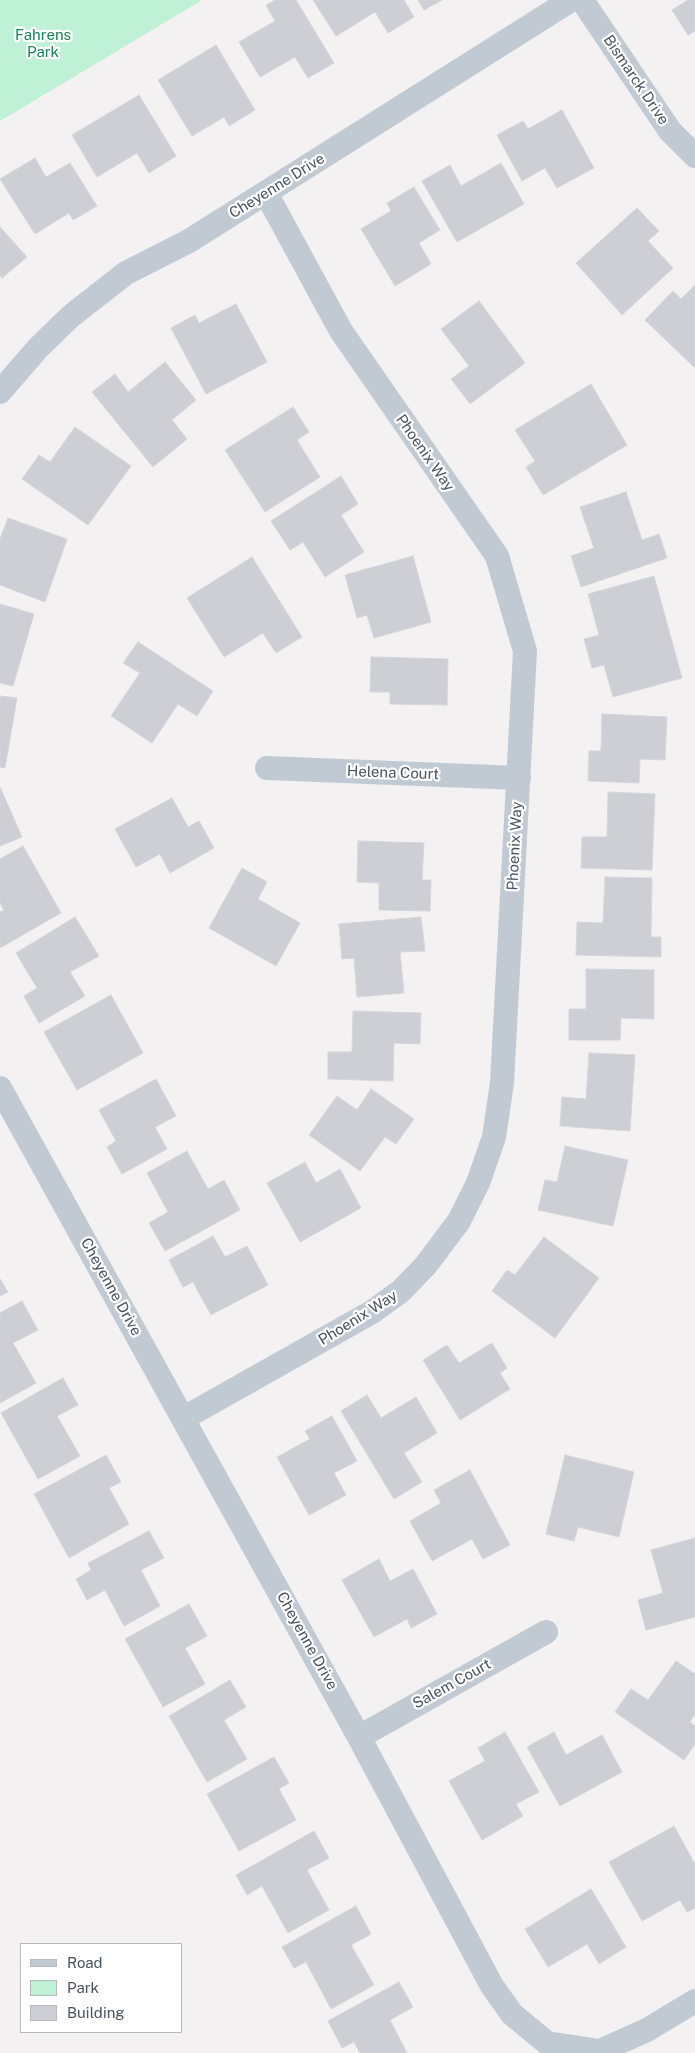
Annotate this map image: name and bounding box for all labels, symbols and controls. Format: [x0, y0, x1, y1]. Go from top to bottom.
park label: Fahrens Park [15, 26, 71, 61]
street label: Bismarck Drive [599, 32, 673, 128]
street label: Cheyenne Drive [226, 149, 328, 223]
street label: Phoenix Way [392, 411, 458, 495]
street label: Helena Court [347, 762, 439, 784]
street label: Phoenix Way [504, 801, 526, 891]
street label: Cheyenne Drive [77, 1235, 145, 1339]
street label: Phoenix Way [315, 1287, 401, 1349]
street label: Cheyenne Drive [273, 1589, 341, 1693]
street label: Salem Court [410, 1655, 494, 1713]
legend [20, 1943, 182, 2033]
text: Road [67, 1954, 103, 1971]
text: Park [67, 1979, 99, 1996]
text: Building [67, 2004, 125, 2021]

